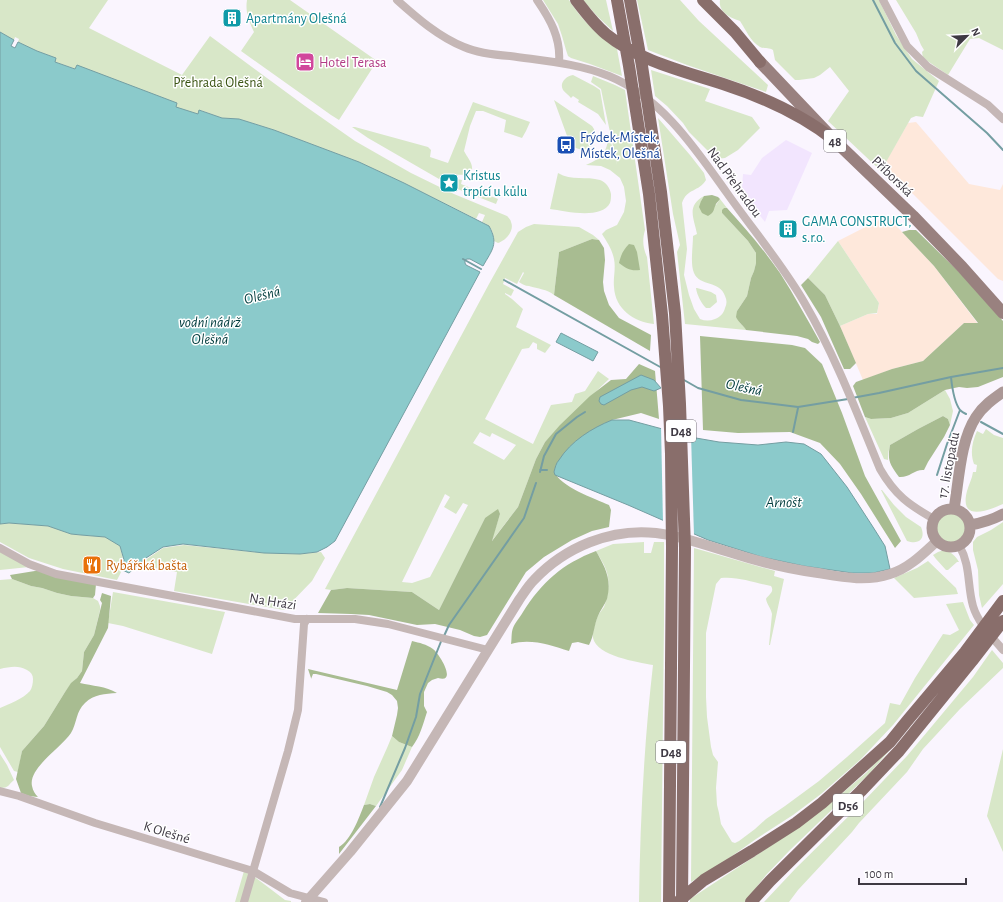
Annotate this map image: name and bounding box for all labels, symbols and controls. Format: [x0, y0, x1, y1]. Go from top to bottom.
building icon: Apartmány Olešná [221, 7, 243, 29]
place label: Apartmány Olešná [246, 12, 347, 26]
north arrow [947, 16, 987, 56]
text: N [969, 26, 982, 38]
hotel icon: Hotel Terasa [294, 51, 316, 73]
place label: Hotel Terasa [319, 56, 387, 70]
park label: Přehrada Olešná [173, 76, 263, 90]
road number: 48 [824, 130, 846, 152]
place label: Frýdek-Místek, Místek, Olešná [580, 131, 660, 161]
bus stop icon: Frýdek-Místek, Místek, Olešná [555, 134, 577, 156]
street label: Nad Přehradou [704, 145, 764, 220]
street label: Příborská [869, 154, 916, 200]
place label: Kristus trpící u kůlu [463, 169, 527, 199]
place icon: Kristus trpící u kůlu [438, 172, 460, 194]
place label: GAMA CONSTRUCT, s.r.o. [802, 215, 911, 245]
building icon: GAMA CONSTRUCT, s.r.o. [777, 218, 799, 240]
water label: Olešná [242, 284, 282, 307]
water label: vodní nádrž Olešná [179, 315, 241, 347]
water label: Olešná [724, 376, 763, 399]
road number: D48 [666, 420, 696, 442]
street label: 17. listopadu [936, 431, 962, 500]
water label: Arnošt [765, 495, 802, 510]
restaurant icon: Rybářská bašta [81, 554, 103, 576]
place label: Rybářská bašta [106, 559, 188, 573]
street label: Na Hrázi [248, 591, 297, 613]
road number: D48 [656, 741, 686, 763]
road number: D56 [833, 794, 863, 816]
street label: K Olešné [142, 819, 192, 847]
scale bar [859, 860, 966, 886]
text: 100 m [865, 868, 893, 880]

